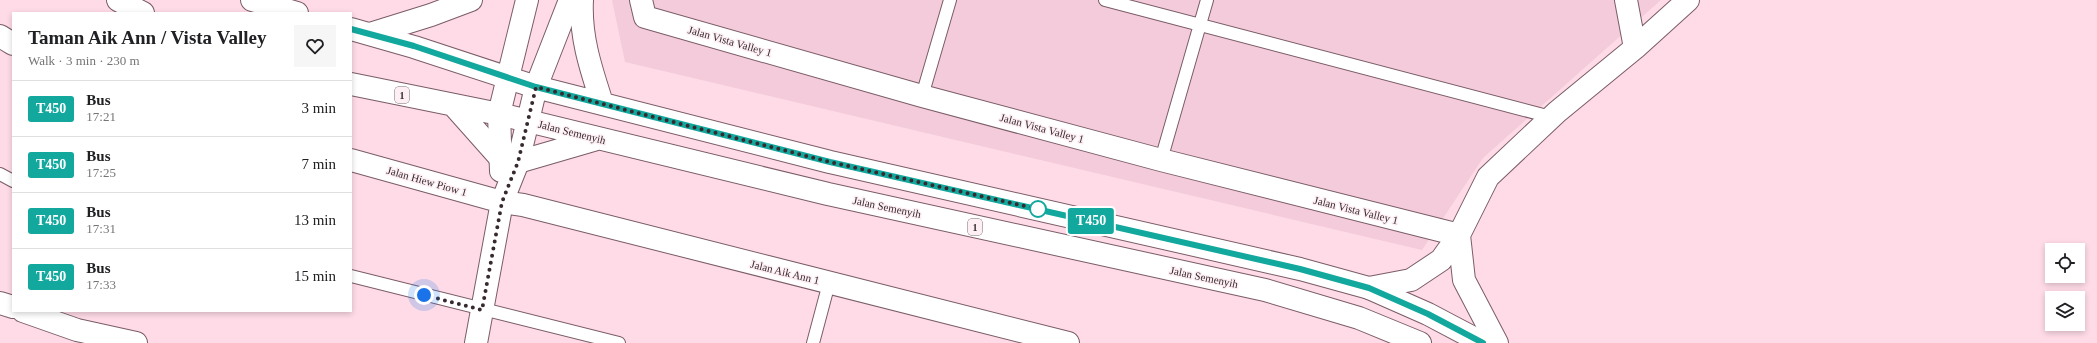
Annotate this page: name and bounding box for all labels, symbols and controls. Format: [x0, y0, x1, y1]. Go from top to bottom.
street label: Jalan Vista Valley 1 [687, 23, 773, 59]
button: heart [294, 25, 336, 67]
text: Taman Aik Ann / Vista Valley [28, 27, 266, 48]
text: Walk · 3 min · 230 m [28, 53, 140, 68]
road number: 1 [395, 87, 409, 103]
text: Bus [86, 92, 111, 108]
text: 3 min [301, 100, 336, 116]
text: T450 [36, 101, 66, 116]
text: 17:21 [86, 109, 116, 124]
street label: Jalan Vista Valley 1 [999, 111, 1085, 145]
street label: Jalan Semenyih [537, 118, 608, 146]
text: Bus [86, 148, 111, 164]
text: 7 min [301, 156, 336, 172]
text: T450 [36, 157, 66, 172]
street label: Jalan Hiew Piow 1 [386, 164, 468, 198]
text: 17:25 [86, 165, 116, 180]
street label: Jalan Semenyih [852, 194, 923, 220]
street label: Jalan Vista Valley 1 [1313, 194, 1399, 226]
unlabelled marker [1029, 200, 1047, 218]
text: Bus [86, 204, 111, 220]
line badge: T450 [1063, 208, 1119, 234]
text: 13 min [294, 212, 336, 228]
text: T450 [36, 213, 66, 228]
text: T450 [1076, 213, 1106, 228]
road number: 1 [968, 219, 982, 235]
text: 17:31 [86, 221, 116, 236]
map controls [2045, 243, 2085, 331]
button: locate [2045, 243, 2085, 283]
street label: Jalan Aik Ann 1 [749, 258, 821, 286]
text: Bus [86, 260, 111, 276]
street label: Jalan Semenyih [1169, 264, 1240, 290]
text: 15 min [294, 268, 336, 284]
text: T450 [36, 269, 66, 284]
text: 17:33 [86, 277, 116, 292]
your location [414, 285, 434, 305]
button: layers [2045, 291, 2085, 331]

